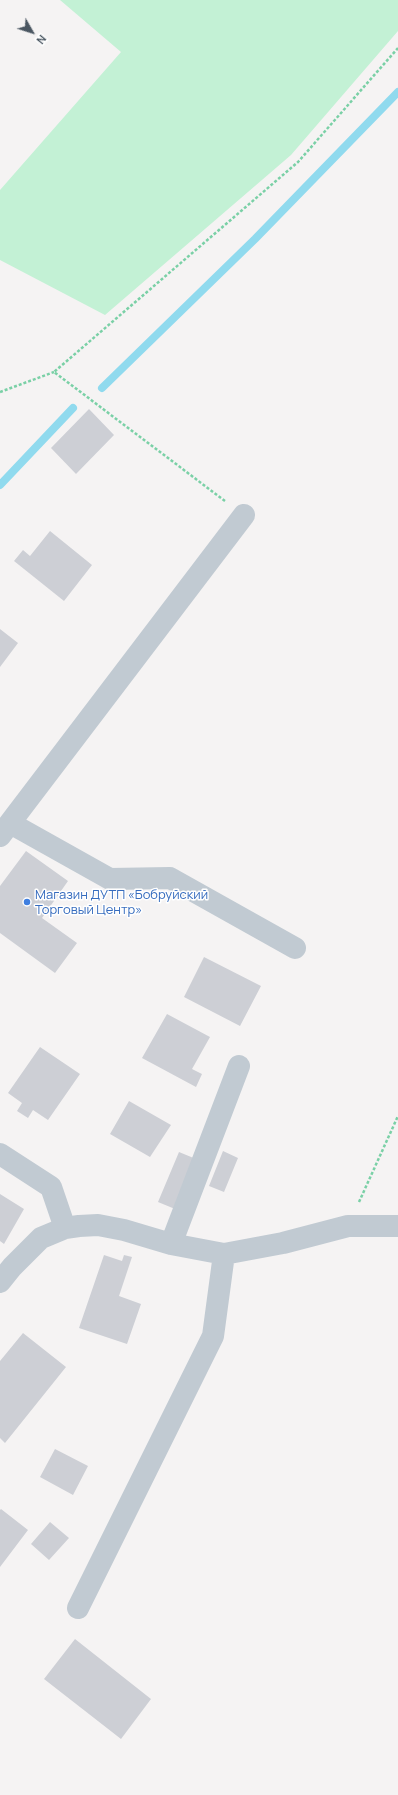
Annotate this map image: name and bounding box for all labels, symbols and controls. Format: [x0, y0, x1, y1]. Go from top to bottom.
north arrow [12, 12, 52, 52]
text: N [33, 32, 50, 48]
place label: Магазин ДУТП «Бобруйский Торговый Центр» [35, 887, 208, 918]
marker: Магазин ДУТП «Бобруйский Торговый Центр» [22, 897, 32, 907]

